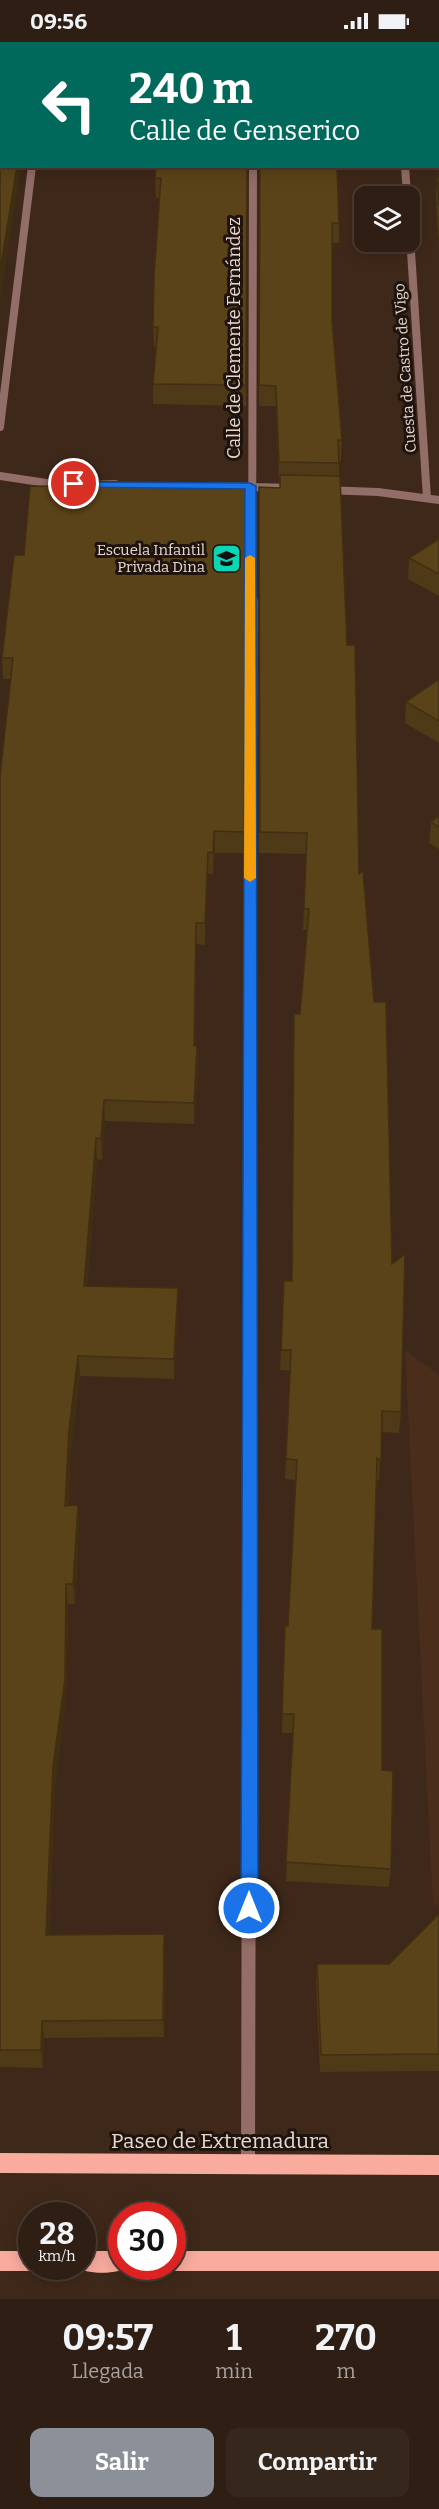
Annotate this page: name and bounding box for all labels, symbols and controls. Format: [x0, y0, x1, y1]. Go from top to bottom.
text: 09:56 [30, 8, 87, 35]
text: 240 m [129, 64, 253, 114]
icon: left [30, 66, 108, 144]
text: Calle de Genserico [129, 115, 360, 147]
map controls [354, 186, 420, 252]
button: layers [354, 186, 420, 252]
street label: Calle de Clemente Fernández [223, 217, 245, 459]
street label: Cuesta de Castro de Vigo [390, 283, 420, 453]
pin [48, 458, 99, 509]
icon: arrive [57, 467, 90, 500]
place label: Escuela Infantil Privada Dina [97, 541, 205, 576]
school or university icon: Escuela Infantil Privada Dina [210, 543, 242, 575]
position arrow [217, 1876, 281, 1940]
street label: Paseo de Extremadura [111, 2128, 330, 2154]
speed limit sign: 30 [108, 2202, 186, 2280]
text: 28 [40, 2216, 74, 2252]
text: km/h [38, 2247, 76, 2265]
text: 09:57 [62, 2316, 153, 2360]
text: 1 [226, 2316, 242, 2360]
text: 270 [315, 2316, 377, 2360]
text: Llegada [72, 2359, 144, 2383]
text: min [215, 2359, 253, 2383]
text: m [336, 2359, 356, 2383]
button: Salir [30, 2428, 214, 2497]
button: Compartir [226, 2428, 409, 2497]

